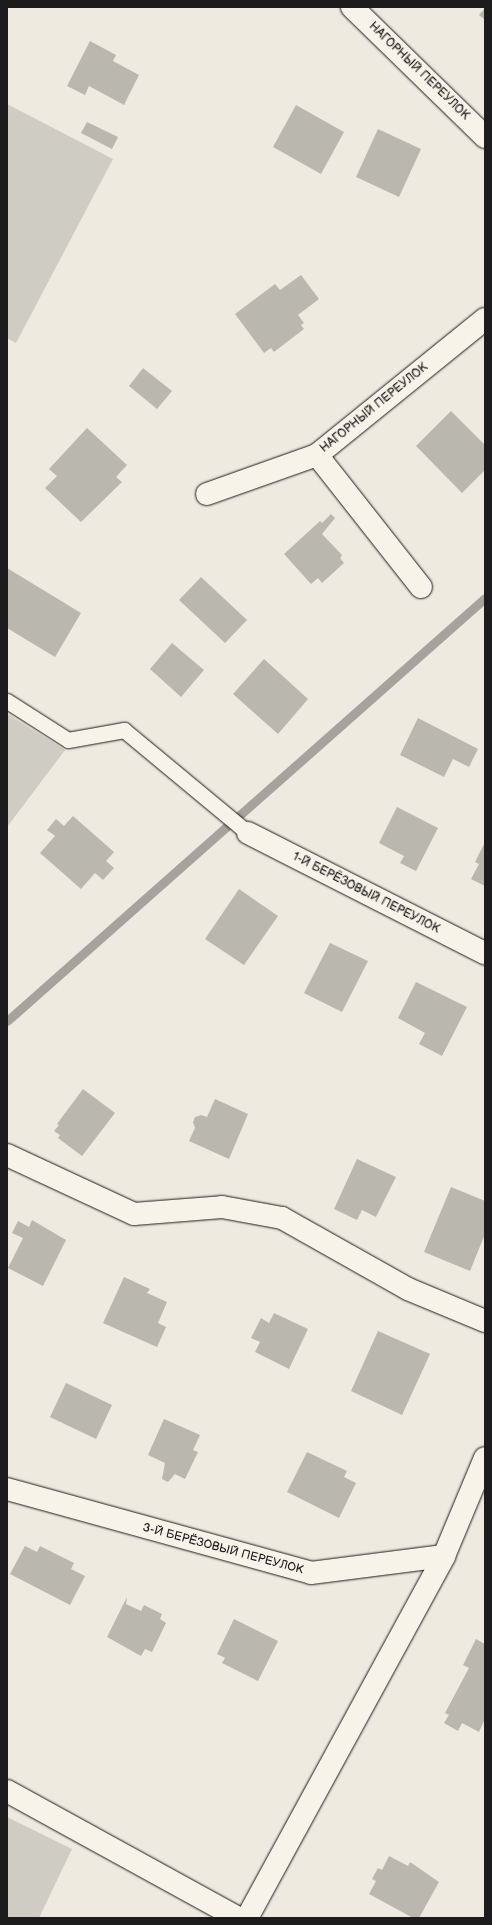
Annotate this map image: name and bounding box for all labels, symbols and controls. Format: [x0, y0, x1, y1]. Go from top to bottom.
street label: НАГОРНЫЙ ПЕРЕУЛОК [366, 19, 472, 123]
street label: НАГОРНЫЙ ПЕРЕУЛОК [317, 360, 431, 456]
street label: 1-Й БЕРЁЗОВЫЙ ПЕРЕУЛОК [290, 850, 442, 936]
street label: 3-Й БЕРЁЗОВЫЙ ПЕРЕУЛОК [141, 1521, 305, 1577]

